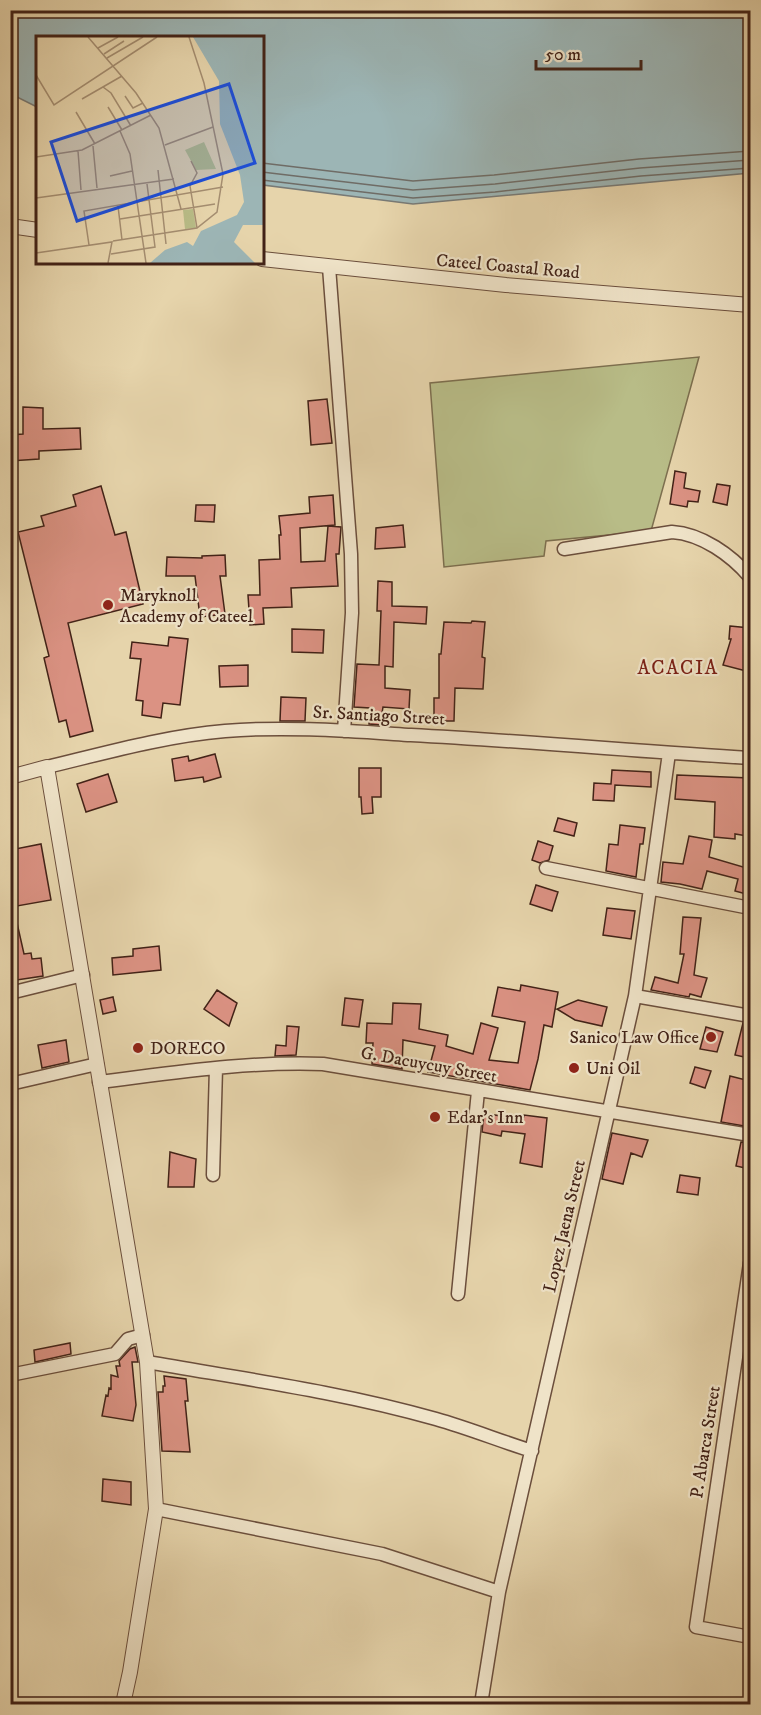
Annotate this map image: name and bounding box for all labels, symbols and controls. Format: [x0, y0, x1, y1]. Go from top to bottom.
scale bar [536, 33, 641, 71]
inset map [36, 36, 264, 264]
text: 50 m [545, 44, 581, 66]
street label: Cateel Coastal Road [435, 250, 581, 284]
place label: Maryknoll Academy of Cateel [120, 585, 254, 628]
marker: Maryknoll Academy of Cateel [101, 598, 115, 612]
district label: ACACIA [637, 656, 719, 681]
street label: Sr. Santiago Street [312, 702, 446, 730]
place label: Sanico Law Office [570, 1027, 699, 1049]
marker: Sanico Law Office [704, 1030, 718, 1044]
place label: DORECO [150, 1038, 225, 1060]
marker: DORECO [131, 1041, 145, 1055]
street label: G. Dacuycuy Street [359, 1042, 499, 1088]
place label: Uni Oil [586, 1058, 641, 1080]
marker: Uni Oil [567, 1061, 581, 1075]
place label: Edar's Inn [447, 1107, 524, 1129]
marker: Edar's Inn [428, 1110, 442, 1124]
street label: Lopez Jaena Street [539, 1158, 591, 1295]
street label: P. Abarca Street [686, 1384, 726, 1500]

